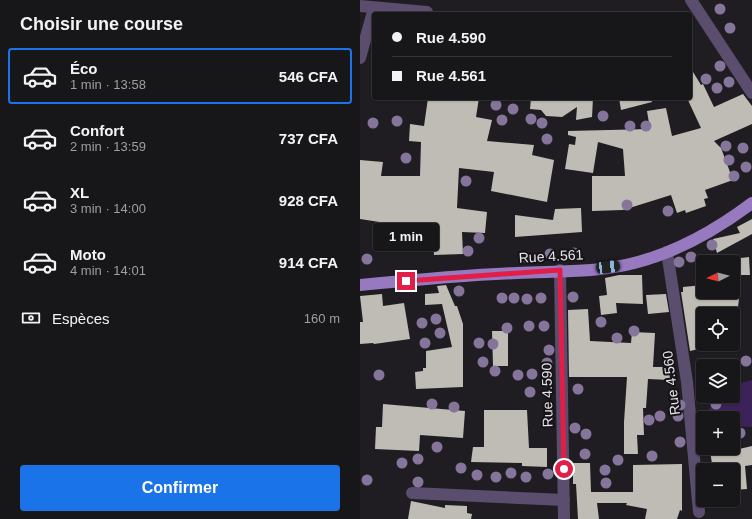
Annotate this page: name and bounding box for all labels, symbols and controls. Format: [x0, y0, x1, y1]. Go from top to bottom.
text: Choisir une course [20, 14, 183, 34]
text: Rue 4.590 [416, 29, 486, 46]
icon: car [22, 58, 58, 94]
text: Éco [70, 60, 98, 77]
text: Rue 4.561 [416, 67, 486, 84]
text: 546 CFA [279, 68, 338, 85]
text: 1 min · 13:58 [70, 77, 146, 92]
icon: car [22, 120, 58, 156]
text: Confort [70, 122, 124, 139]
text: 737 CFA [279, 130, 338, 147]
text: 2 min · 13:59 [70, 139, 146, 154]
icon: car [22, 182, 58, 218]
text: XL [70, 184, 89, 201]
text: 928 CFA [279, 192, 338, 209]
text: 3 min · 14:00 [70, 201, 146, 216]
callout: 1 min [373, 223, 439, 251]
text: 1 min [389, 229, 423, 244]
icon: car [22, 244, 58, 280]
text: Moto [70, 246, 106, 263]
street label: Rue 4.561 [518, 246, 584, 266]
text: 914 CFA [279, 254, 338, 271]
north arrow [696, 255, 740, 299]
map controls [696, 255, 740, 507]
car [595, 260, 621, 274]
text: 4 min · 14:01 [70, 263, 146, 278]
route end [397, 272, 415, 290]
icon: cash [20, 307, 42, 329]
button: locate [696, 307, 740, 351]
text: Espèces [52, 310, 110, 327]
text: 160 m [304, 311, 340, 326]
street label: Rue 4.560 [659, 350, 683, 416]
button: layers [696, 359, 740, 403]
street label: Rue 4.590 [538, 362, 556, 427]
button: + [696, 411, 740, 455]
route start [555, 460, 573, 478]
button: − [696, 463, 740, 507]
button: Confirmer [20, 465, 340, 511]

